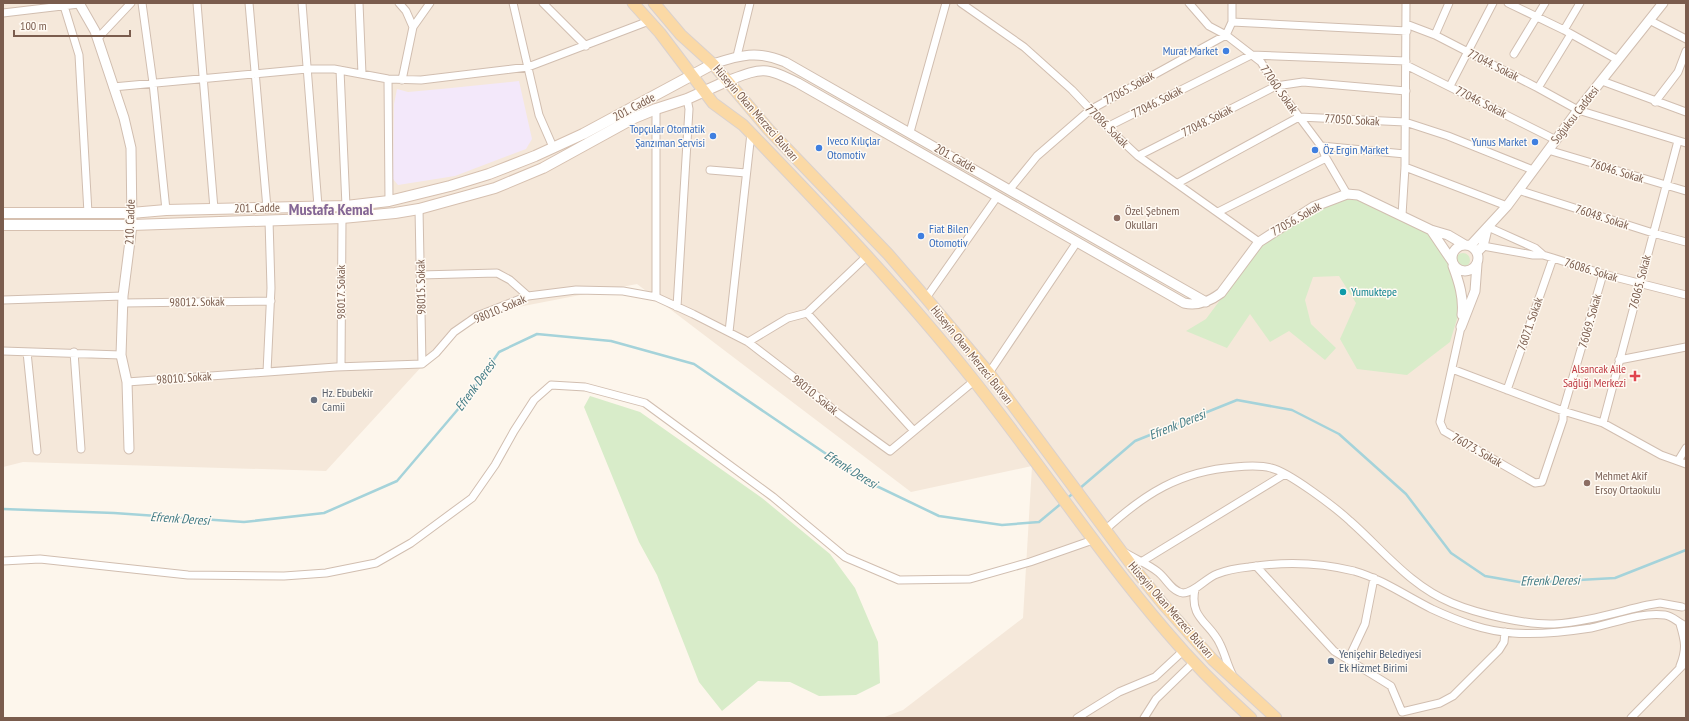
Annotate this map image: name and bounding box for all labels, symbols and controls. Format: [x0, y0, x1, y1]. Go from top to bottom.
scale bar [14, 12, 130, 38]
text: 100 m [20, 18, 47, 33]
place label: Murat Market [1163, 43, 1219, 58]
street label: 77044. Sokak [1465, 45, 1522, 84]
marker: Murat Market [1221, 46, 1231, 56]
street label: Hüseyin Okan Merzeci Bulvarı [711, 61, 802, 164]
street label: 77060. Sokak [1257, 62, 1302, 116]
street label: 77065. Sokak [1101, 67, 1157, 108]
street label: 77046. Sokak [1129, 82, 1185, 121]
street label: 77046. Sokak [1453, 82, 1510, 121]
street label: Soğuksu Caddesi [1547, 83, 1602, 147]
street label: 201. Cadde [610, 89, 657, 124]
street label: 77086. Sokak [1082, 101, 1132, 151]
street label: 77048. Sokak [1179, 101, 1235, 140]
street label: 77050. Sokak [1324, 111, 1380, 128]
place label: Topçular Otomatik Şanzıman Servisi [629, 121, 705, 150]
marker: Topçular Otomatik Şanzıman Servisi [708, 131, 718, 141]
place label: Iveco Kılıçlar Otomotiv [827, 133, 881, 162]
place label: Yunus Market [1471, 134, 1528, 149]
marker: Yunus Market [1530, 137, 1540, 147]
street label: 201. Cadde [932, 140, 979, 175]
place label: Öz Ergin Market [1323, 142, 1389, 157]
marker: Iveco Kılıçlar Otomotiv [814, 143, 824, 153]
marker: Öz Ergin Market [1310, 145, 1320, 155]
street label: 76046. Sokak [1588, 155, 1646, 186]
street label: 77056. Sokak [1268, 198, 1324, 239]
street label: 210. Cadde [121, 199, 138, 245]
district label: Mustafa Kemal [289, 199, 373, 219]
street label: 201. Cadde [234, 200, 280, 215]
street label: 76048. Sokak [1574, 201, 1631, 232]
place label: Özel Şebnem Okulları [1125, 203, 1179, 232]
marker: Özel Şebnem Okulları [1112, 213, 1122, 223]
place label: Fiat Bilen Otomotiv [929, 221, 968, 250]
marker: Fiat Bilen Otomotiv [916, 231, 926, 241]
street label: 76065. Sokak [1625, 253, 1654, 311]
street label: 76086. Sokak [1562, 254, 1620, 285]
street label: 98015. Sokak [413, 259, 428, 315]
street label: 98017. Sokak [333, 265, 348, 319]
place label: Yumuktepe [1351, 284, 1397, 299]
marker: Yumuktepe [1338, 287, 1348, 297]
street label: 98010. Sokak [471, 291, 529, 326]
street label: 76069. Sokak [1575, 292, 1604, 350]
street label: 98012. Sokak [169, 294, 225, 309]
street label: 76071. Sokak [1513, 295, 1546, 352]
street label: Hüseyin Okan Merzeci Bulvarı [928, 302, 1017, 407]
water label: Efrenk Deresi [451, 355, 501, 414]
place label: Alsancak Aile Sağlığı Merkezi [1563, 361, 1626, 390]
street label: 98010. Sokak [156, 368, 212, 387]
marker: Alsancak Aile Sağlığı Merkezi [1629, 370, 1641, 382]
street label: 98010. Sokak [789, 371, 842, 418]
place label: Hz. Ebubekir Camii [322, 385, 374, 414]
marker: Hz. Ebubekir Camii [309, 395, 319, 405]
water label: Efrenk Deresi [1146, 405, 1210, 443]
street label: 76073. Sokak [1450, 429, 1505, 470]
water label: Efrenk Deresi [821, 446, 882, 494]
place label: Mehmet Akif Ersoy Ortaokulu [1595, 468, 1661, 497]
marker: Mehmet Akif Ersoy Ortaokulu [1582, 478, 1592, 488]
water label: Efrenk Deresi [150, 508, 212, 529]
street label: Hüseyin Okan Merzeci Bulvarı [1126, 558, 1217, 661]
water label: Efrenk Deresi [1520, 571, 1582, 590]
place label: Yenişehir Belediyesi Ek Hizmet Birimi [1339, 646, 1421, 675]
marker: Yenişehir Belediyesi Ek Hizmet Birimi [1326, 656, 1336, 666]

